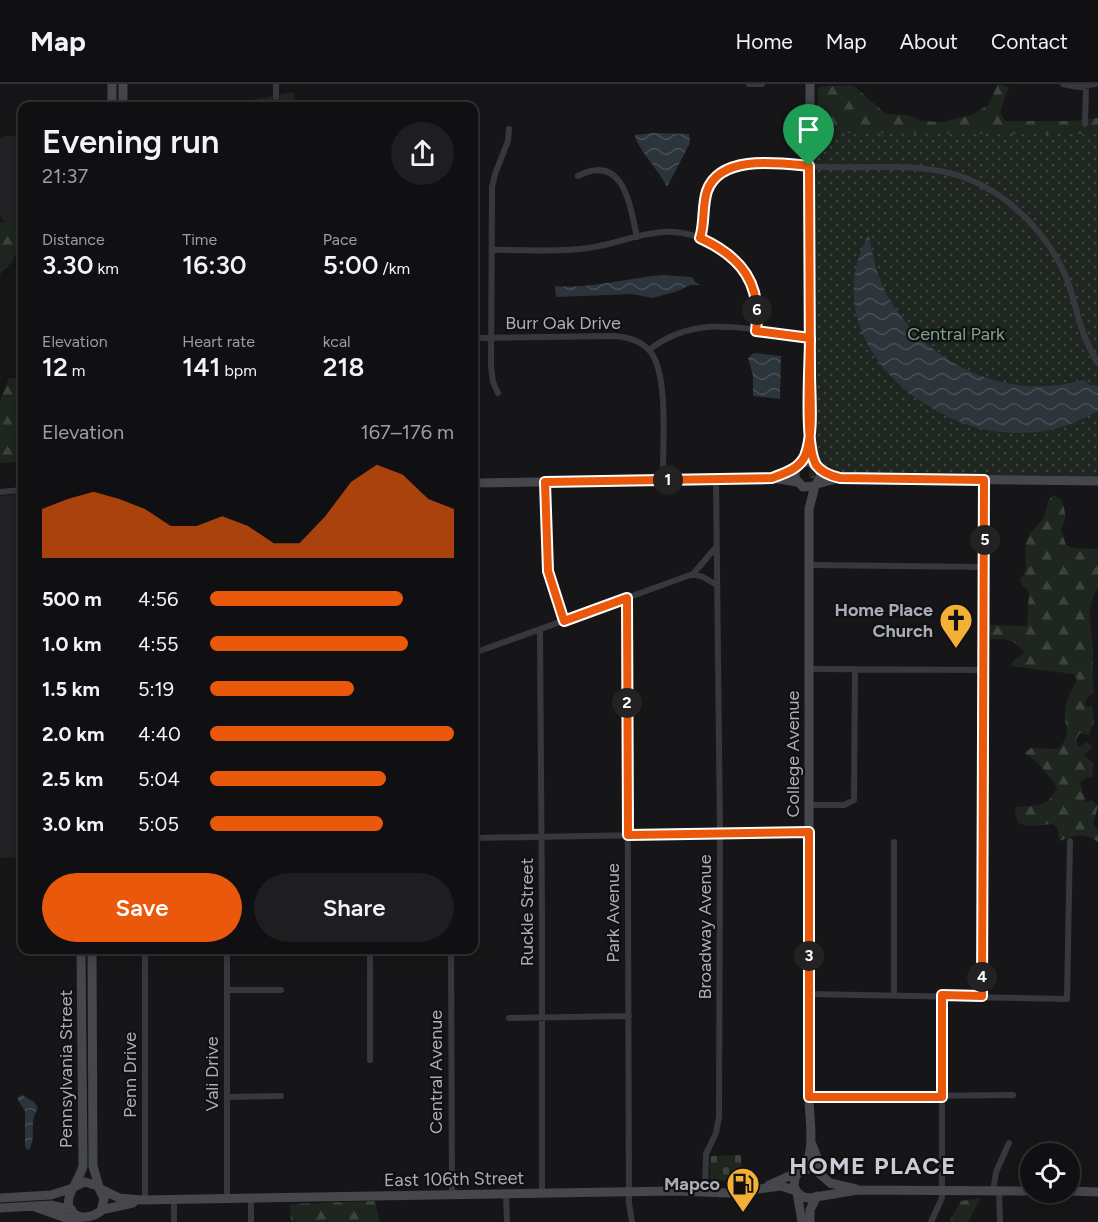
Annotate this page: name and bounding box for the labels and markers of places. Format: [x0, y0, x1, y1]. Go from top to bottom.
pin [783, 104, 834, 166]
pin: 6 [742, 295, 772, 325]
pin: 1 [653, 465, 683, 495]
pin: 5 [970, 525, 1000, 555]
place label: Home Place Church [834, 599, 933, 642]
church icon: Home Place Church [938, 602, 974, 649]
pin: 2 [612, 688, 642, 718]
pin: 3 [794, 941, 824, 971]
pin: 4 [967, 962, 997, 992]
fuel station icon: Mapco [725, 1166, 761, 1213]
place label: Mapco [664, 1173, 720, 1195]

